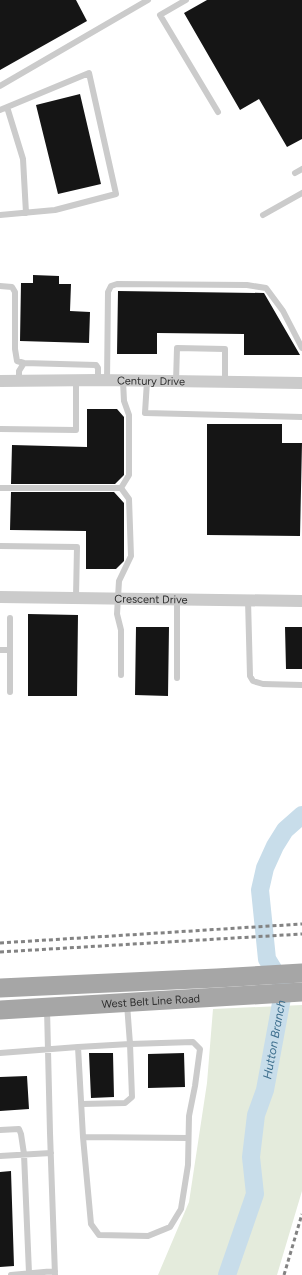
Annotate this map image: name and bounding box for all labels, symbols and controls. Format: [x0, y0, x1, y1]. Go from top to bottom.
street label: Century Drive [117, 374, 185, 388]
street label: Crescent Drive [114, 592, 188, 606]
street label: West Belt Line Road [101, 992, 200, 1010]
water label: Hutton Branch [260, 999, 288, 1080]

